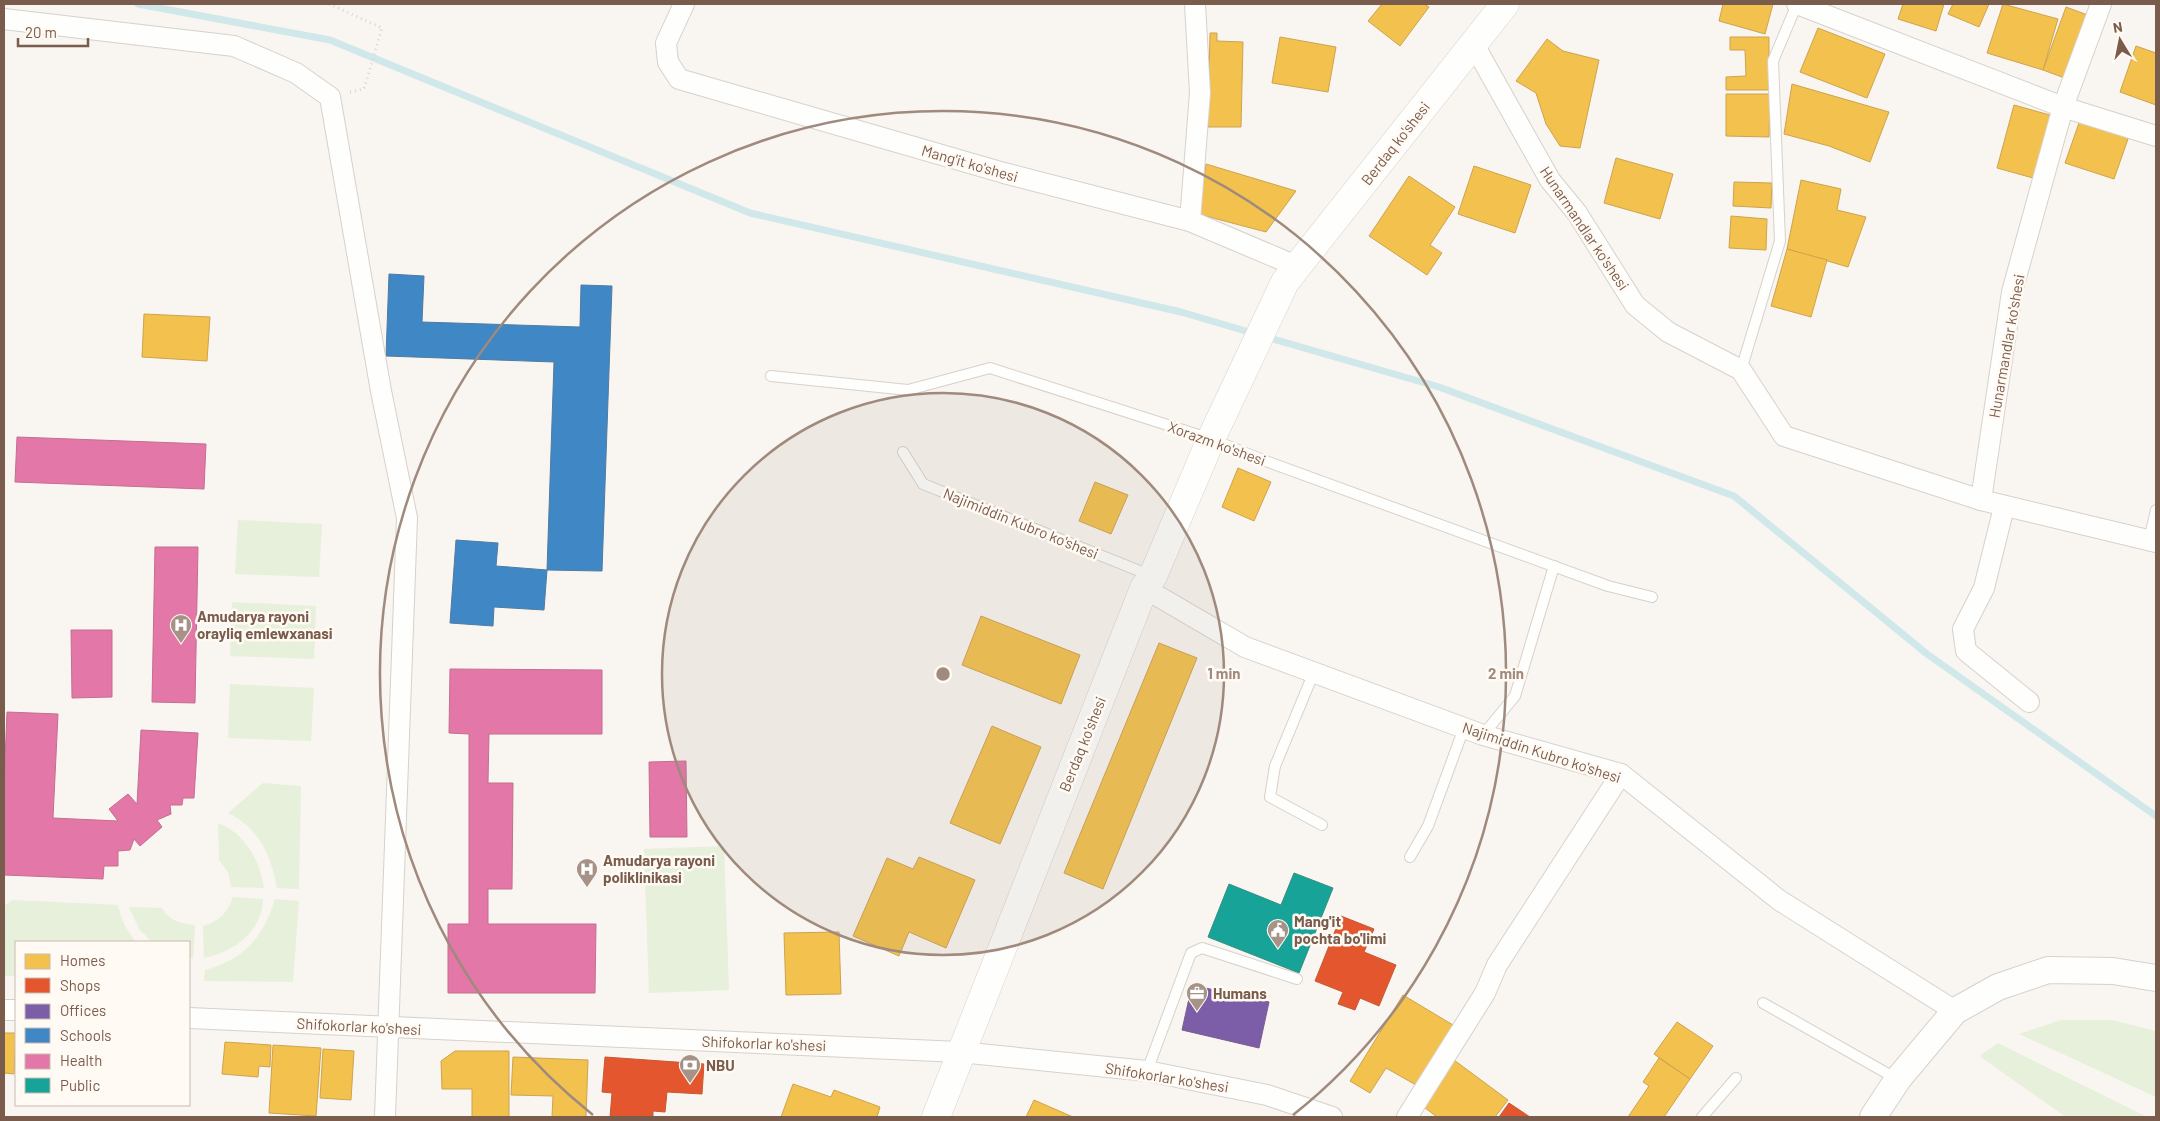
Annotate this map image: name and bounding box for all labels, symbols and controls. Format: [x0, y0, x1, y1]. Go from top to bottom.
scale bar [18, 15, 88, 47]
north arrow [2095, 15, 2145, 65]
text: N [2112, 18, 2124, 36]
text: 20 m [25, 23, 57, 41]
street label: Berdaq ko'shesi [1357, 98, 1433, 188]
street label: Mang'it ko'shesi [920, 141, 1020, 185]
street label: Hunarmandlar ko'shesi [1537, 163, 1633, 293]
street label: Hunarmandlar ko'shesi [1984, 273, 2028, 419]
street label: Xorazm ko'shesi [1166, 417, 1268, 469]
street label: Najimiddin Kubro ko'shesi [941, 484, 1101, 562]
place label: Amudarya rayoni orayliq emlewxanasi [197, 607, 333, 642]
hospital icon: Amudarya rayoni orayliq emlewxanasi [169, 613, 193, 644]
text: 1 min [1208, 664, 1240, 682]
text: 2 min [1488, 664, 1524, 682]
centre of rings [934, 665, 952, 683]
street label: Berdaq ko'shesi [1055, 694, 1109, 794]
street label: Najimiddin Kubro ko'shesi [1460, 718, 1624, 786]
place label: Amudarya rayoni poliklinikasi [603, 851, 715, 886]
hospital icon: Amudarya rayoni poliklinikasi [575, 857, 599, 888]
place label: Mang'it pochta bo'limi [1294, 912, 1387, 947]
public building icon: Mang'it pochta bo'limi [1266, 918, 1290, 949]
legend [15, 941, 190, 1106]
text: Homes [60, 951, 105, 969]
text: Shops [60, 976, 100, 994]
office icon: Humans [1185, 981, 1209, 1012]
place label: Humans [1213, 984, 1267, 1002]
text: Offices [60, 1001, 106, 1019]
street label: Shifokorlar ko'shesi [296, 1014, 422, 1038]
text: Schools [60, 1026, 112, 1044]
street label: Shifokorlar ko'shesi [701, 1032, 827, 1054]
text: Health [60, 1051, 102, 1069]
bank icon: NBU [678, 1053, 702, 1084]
place label: NBU [706, 1056, 735, 1074]
street label: Shifokorlar ko'shesi [1104, 1058, 1230, 1096]
text: Public [60, 1076, 100, 1094]

